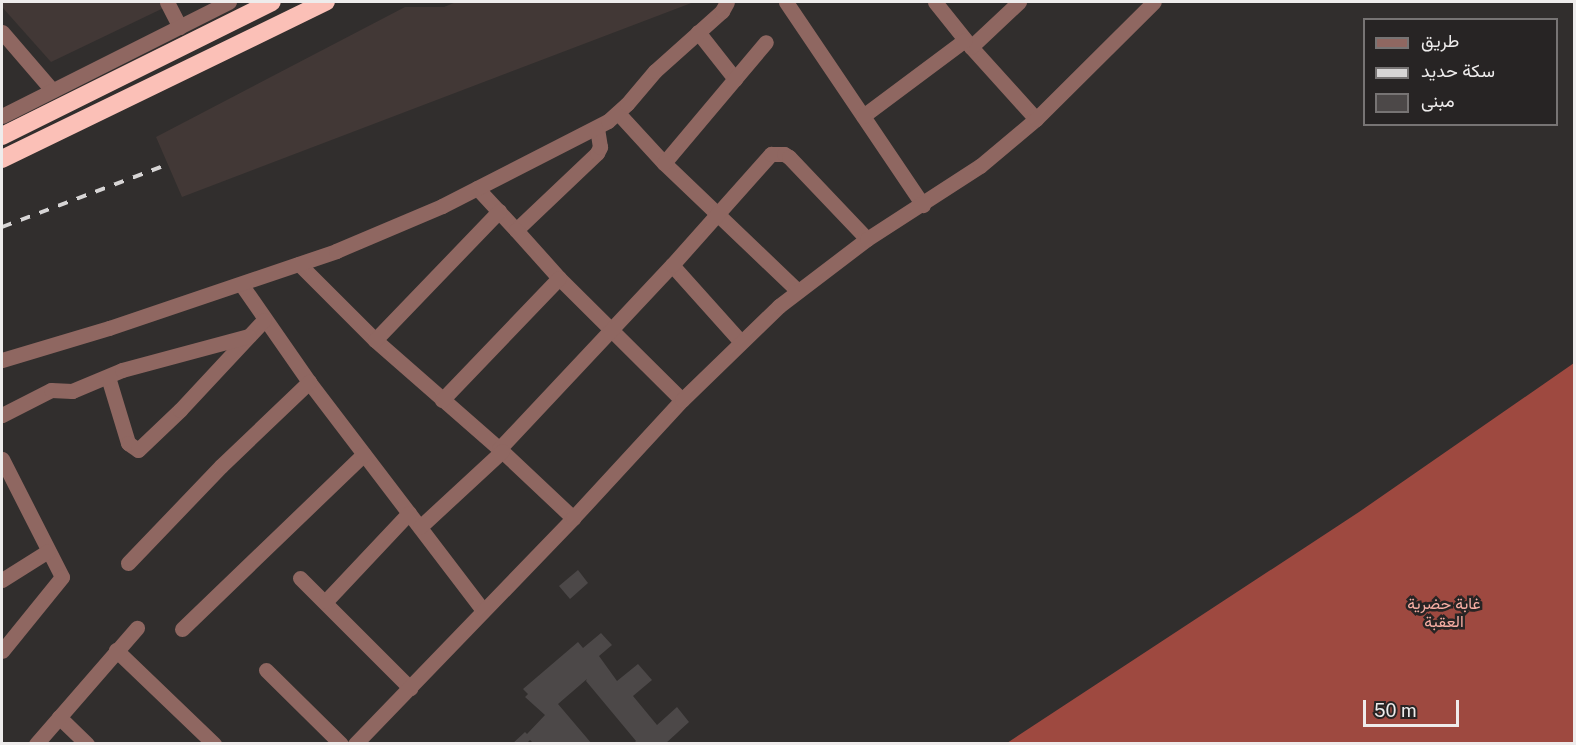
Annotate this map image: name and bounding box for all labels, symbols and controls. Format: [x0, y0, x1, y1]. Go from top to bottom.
legend [1363, 18, 1558, 126]
text: طريق [1421, 30, 1459, 51]
text: سكة حديد [1421, 60, 1495, 81]
text: مبنى [1421, 90, 1455, 111]
park label: غابة حضرية العقبة [1407, 594, 1481, 632]
scale bar [1366, 688, 1462, 726]
text: 50 m [1374, 700, 1417, 721]

